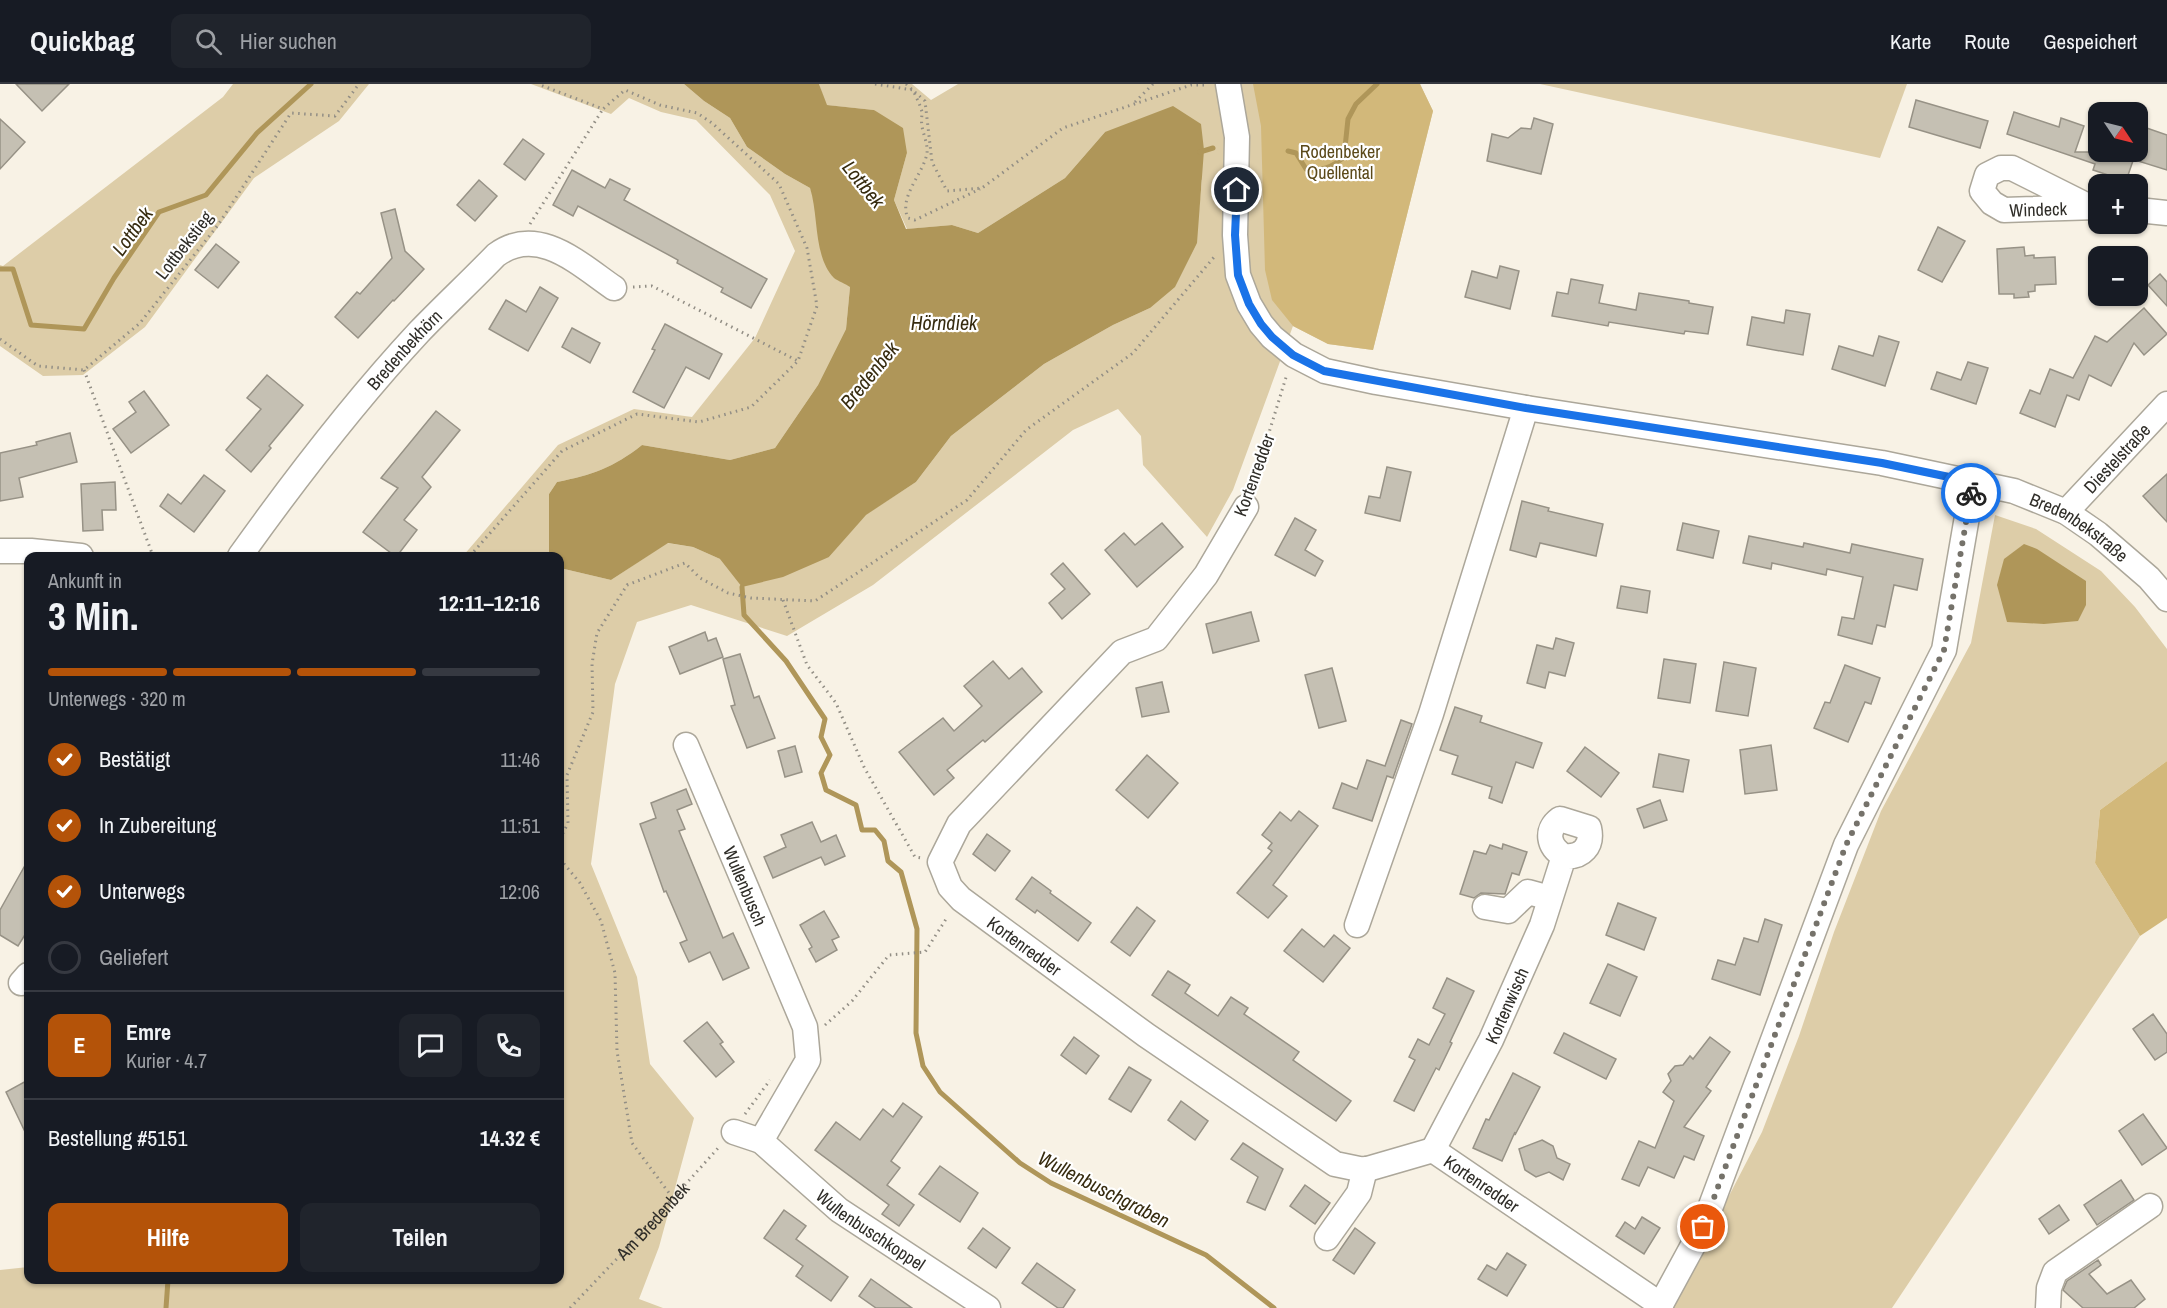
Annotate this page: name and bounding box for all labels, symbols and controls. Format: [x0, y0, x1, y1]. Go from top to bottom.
search box [171, 14, 591, 68]
text: Quickbag [30, 22, 135, 60]
icon: search [192, 25, 225, 58]
text: Hier suchen [240, 26, 337, 56]
text: Karte [1890, 27, 1931, 56]
text: Route [1964, 27, 2010, 56]
text: Gespeichert [2043, 27, 2137, 56]
north arrow [2088, 102, 2148, 162]
map controls [2088, 102, 2148, 306]
park label: Rodenbeker Quellental [1300, 139, 1380, 185]
water label: Lottbek [837, 155, 892, 214]
pin [1211, 164, 1262, 215]
icon: home [1220, 173, 1253, 206]
button: + [2088, 174, 2148, 234]
street label: Windeck [2009, 195, 2068, 222]
water label: Lottbek [105, 201, 159, 261]
street label: Lottbekstieg [149, 205, 219, 284]
button: − [2088, 246, 2148, 306]
street label: Bredenbekhörn [361, 304, 447, 395]
water label: Hörndiek [911, 309, 978, 336]
water label: Bredenbek [834, 335, 905, 414]
street label: Diestelstraße [2077, 417, 2156, 499]
street label: Kortenredder [1228, 430, 1281, 520]
courier [1941, 463, 2001, 523]
icon: bike [1955, 477, 1988, 510]
street label: Bredenbekstraße [2026, 486, 2134, 567]
text: Ankunft in [48, 567, 122, 594]
text: 12:11–12:16 [439, 588, 540, 618]
text: 3 Min. [48, 590, 139, 642]
text: Unterwegs · 320 m [48, 685, 186, 712]
icon: check [48, 743, 81, 776]
text: Bestätigt [99, 744, 170, 774]
text: 11:46 [500, 746, 540, 773]
icon: check [48, 809, 81, 842]
text: In Zubereitung [99, 810, 216, 840]
text: 11:51 [500, 812, 540, 839]
street label: Wullenbusch [718, 842, 773, 930]
icon: check [48, 875, 81, 908]
text: Unterwegs [99, 876, 185, 906]
text: 12:06 [499, 878, 540, 905]
street label: Kortenredder [982, 910, 1067, 981]
text: Geliefert [99, 942, 168, 972]
street label: Kortenwisch [1478, 963, 1534, 1048]
button: chat [399, 1014, 462, 1077]
button: phone [477, 1014, 540, 1077]
text: Emre [126, 1017, 171, 1047]
text: E [73, 1030, 86, 1060]
text: Kurier · 4.7 [126, 1047, 207, 1074]
text: Bestellung #5151 [48, 1123, 187, 1153]
text: 14.32 € [480, 1123, 540, 1153]
water label: Wullenbuschgraben [1033, 1144, 1175, 1234]
street label: Kortenredder [1439, 1149, 1525, 1218]
street label: Am Bredenbek [609, 1176, 695, 1266]
street label: Wullenbuschkoppel [811, 1183, 931, 1276]
pin [1677, 1201, 1728, 1252]
button: Hilfe [48, 1203, 288, 1272]
button: Teilen [300, 1203, 540, 1272]
icon: bag [1686, 1210, 1719, 1243]

